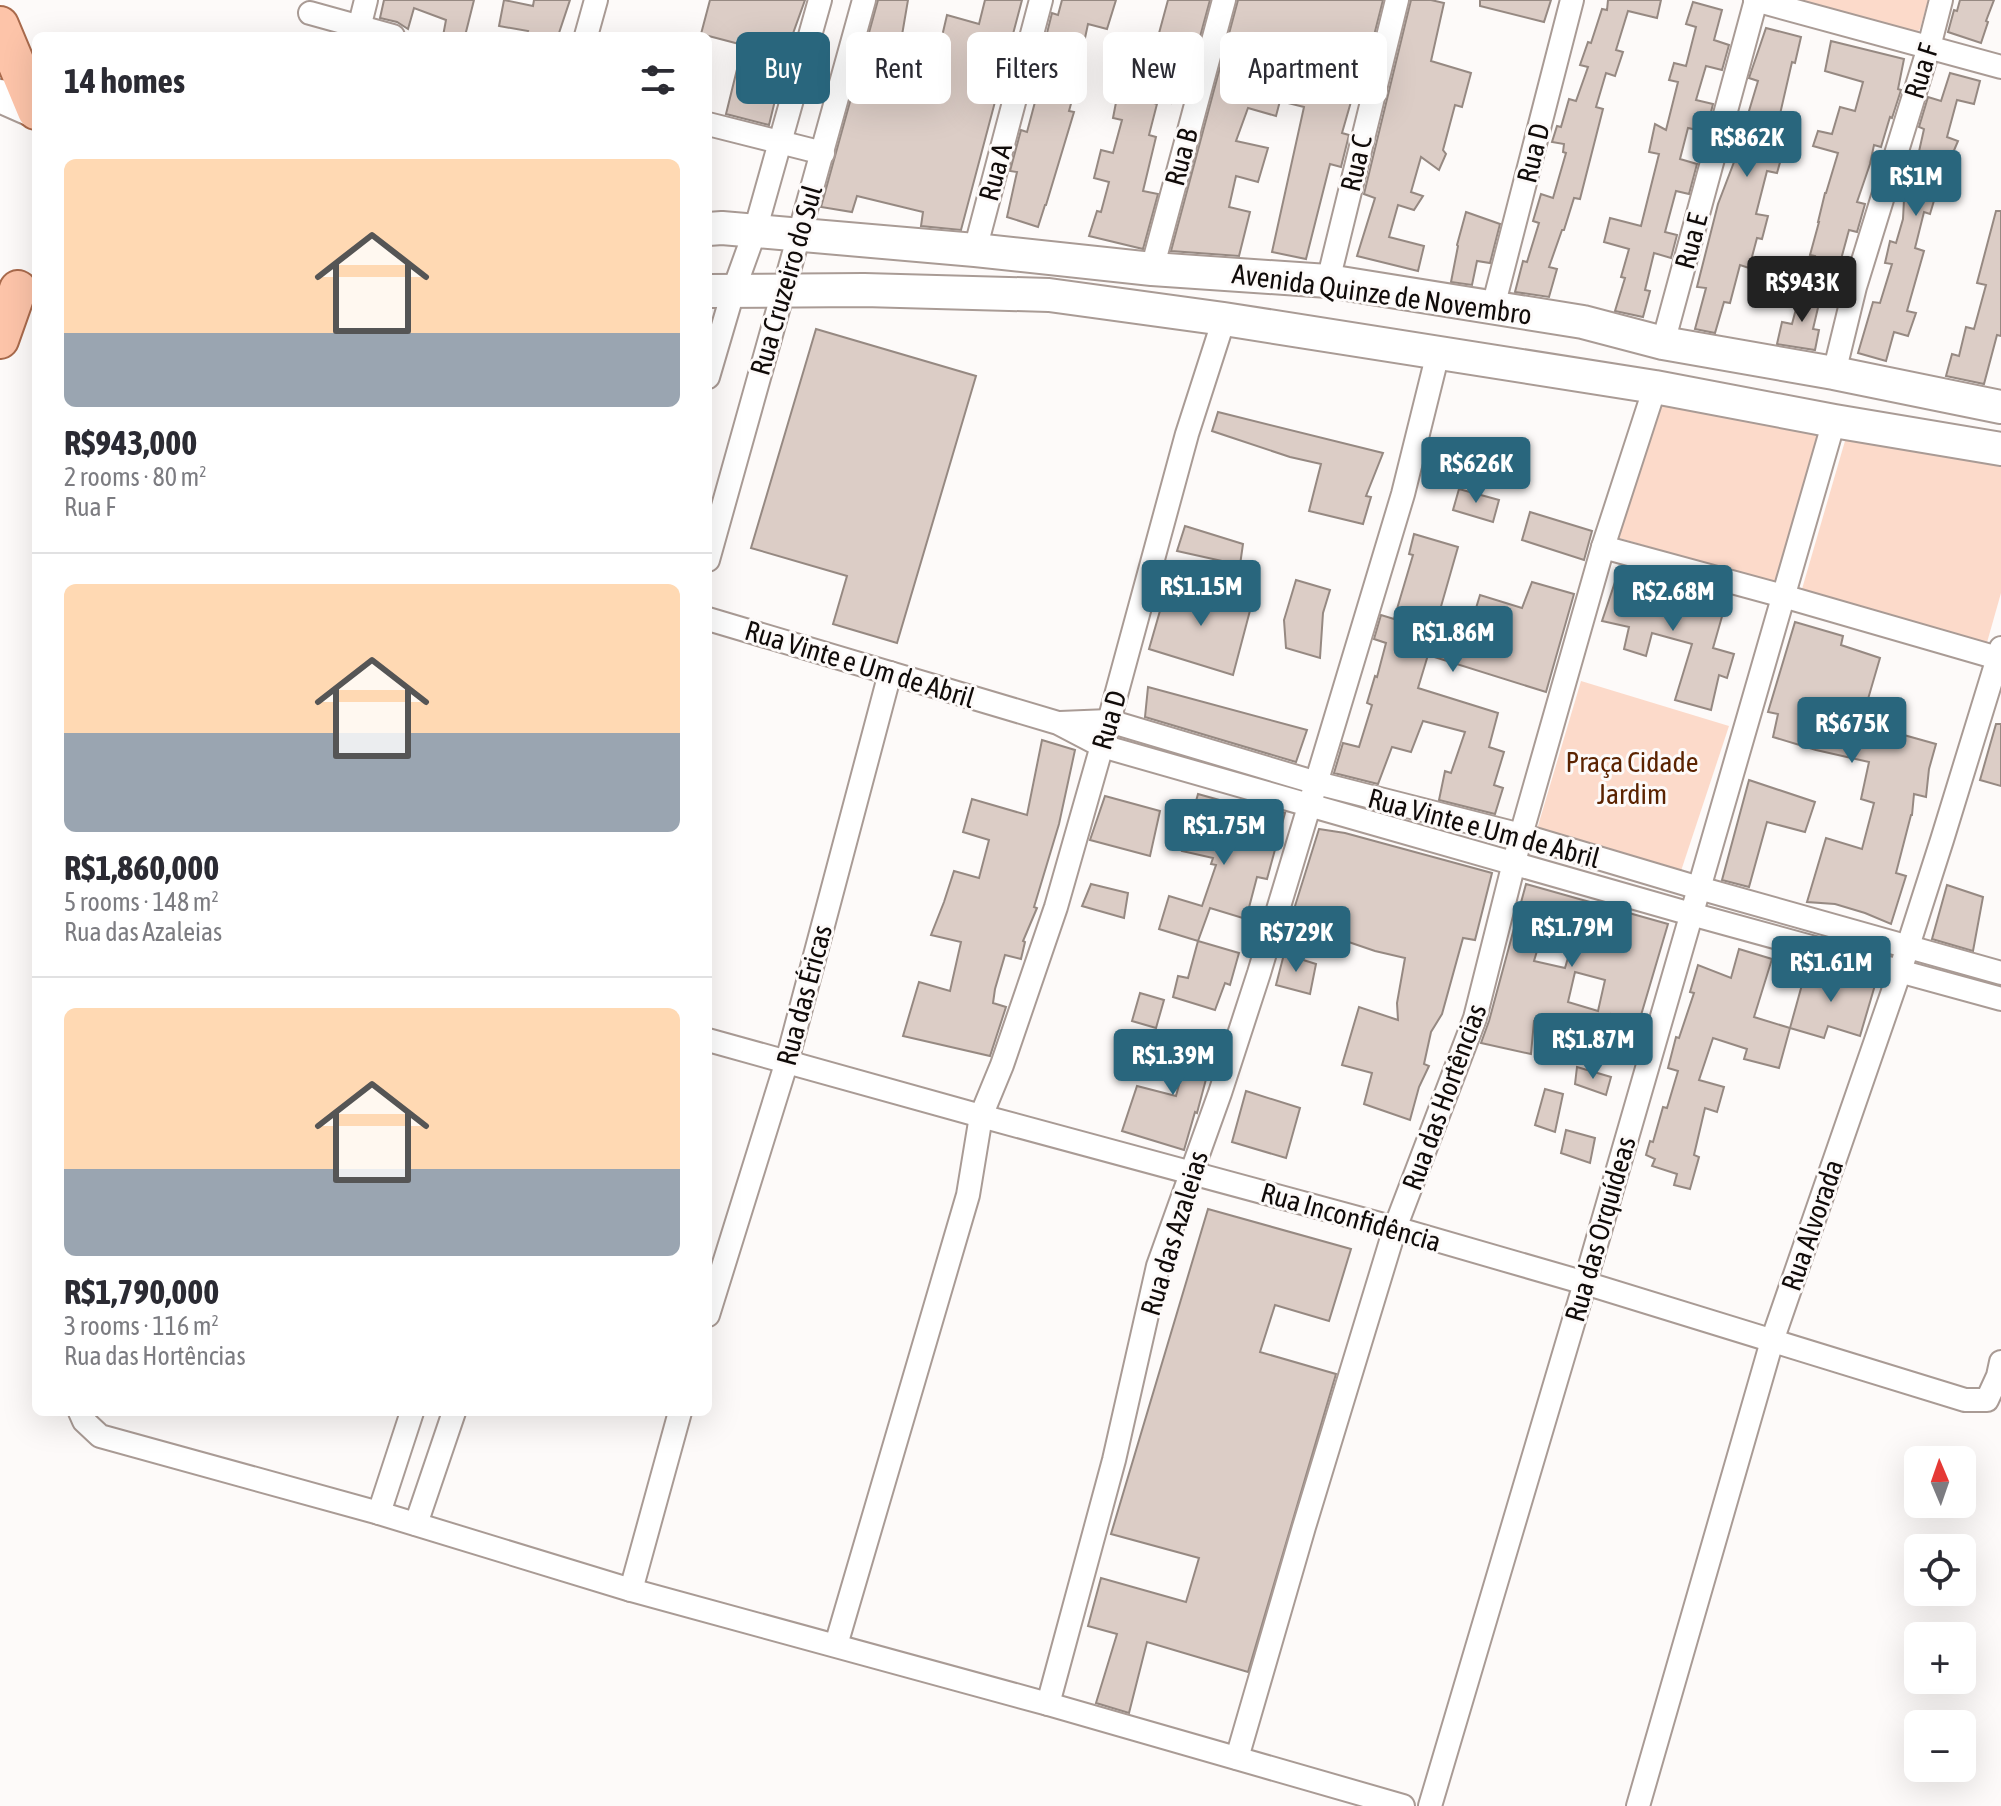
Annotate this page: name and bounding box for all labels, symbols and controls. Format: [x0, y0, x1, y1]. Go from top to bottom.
chip: Buy [736, 32, 830, 104]
chip: Rent [846, 32, 951, 104]
chip: Filters [967, 32, 1087, 104]
chip: New [1103, 32, 1204, 104]
chip: Apartment [1220, 32, 1387, 104]
street label: Rua F [1898, 40, 1944, 102]
icon: filters [636, 58, 680, 102]
text: 14 homes [64, 61, 185, 100]
pin: R$862K [1682, 111, 1812, 179]
street label: Rua D [1510, 120, 1556, 186]
text: R$862K [1710, 122, 1784, 152]
street label: Rua B [1158, 125, 1204, 189]
street label: Rua C [1334, 131, 1378, 194]
street label: Rua A [972, 140, 1018, 204]
pin: R$1M [1869, 150, 1963, 218]
text: R$1M [1889, 161, 1943, 191]
street label: Rua Cruzeiro do Sul [744, 181, 829, 379]
street label: Rua E [1668, 210, 1714, 272]
icon: home [300, 211, 444, 355]
pin: R$943K [1737, 256, 1867, 324]
street label: Avenida Quinze de Novembro [1230, 257, 1534, 331]
text: R$943K [1765, 267, 1839, 297]
text: R$943,000 [64, 423, 197, 462]
pin: R$626K [1411, 437, 1541, 505]
text: R$626K [1439, 448, 1513, 478]
text: 2 rooms · 80 m² [64, 462, 206, 492]
text: Rua F [64, 492, 116, 522]
pin: R$1.15M [1127, 560, 1275, 628]
pin: R$2.68M [1599, 565, 1747, 633]
text: R$1.15M [1160, 571, 1242, 601]
text: R$2.68M [1632, 576, 1714, 606]
pin: R$1.86M [1379, 606, 1527, 674]
street label: Rua Vinte e Um de Abril [741, 614, 979, 714]
text: R$1.86M [1412, 617, 1494, 647]
icon: home [300, 636, 444, 780]
street label: Rua D [1085, 687, 1133, 753]
pin: R$675K [1787, 697, 1917, 765]
text: R$675K [1815, 708, 1889, 738]
park label: Praça Cidade Jardim [1566, 746, 1698, 810]
street label: Rua Vinte e Um de Abril [1365, 782, 1604, 874]
pin: R$1.75M [1150, 799, 1298, 867]
text: R$1.75M [1183, 810, 1265, 840]
text: R$1,860,000 [64, 848, 219, 887]
text: 5 rooms · 148 m² [64, 887, 219, 917]
pin: R$1.79M [1498, 901, 1646, 969]
pin: R$729K [1231, 906, 1361, 974]
text: R$1.79M [1531, 912, 1613, 942]
text: Rua das Azaleias [64, 917, 222, 947]
text: R$729K [1259, 917, 1333, 947]
street label: Rua das Éricas [770, 921, 838, 1069]
pin: R$1.61M [1757, 936, 1905, 1004]
text: R$1.61M [1790, 947, 1872, 977]
street label: Rua das Hortências [1396, 1000, 1492, 1194]
pin: R$1.87M [1519, 1013, 1667, 1081]
text: R$1.87M [1552, 1024, 1634, 1054]
pin: R$1.39M [1099, 1029, 1247, 1097]
text: R$1.39M [1132, 1040, 1214, 1070]
icon: home [300, 1060, 444, 1204]
street label: Rua das Orquídeas [1558, 1133, 1642, 1325]
street label: Rua das Azaleias [1134, 1147, 1214, 1319]
street label: Rua Alvorada [1775, 1155, 1849, 1295]
street label: Rua Inconfidência [1257, 1176, 1445, 1258]
text: R$1,790,000 [64, 1272, 219, 1311]
text: 3 rooms · 116 m² [64, 1311, 219, 1341]
text: Rua das Hortências [64, 1341, 246, 1371]
north arrow [1904, 1446, 1976, 1518]
map controls [1904, 1446, 1976, 1782]
button: locate [1904, 1534, 1976, 1606]
button: + [1904, 1622, 1976, 1694]
button: − [1904, 1710, 1976, 1782]

